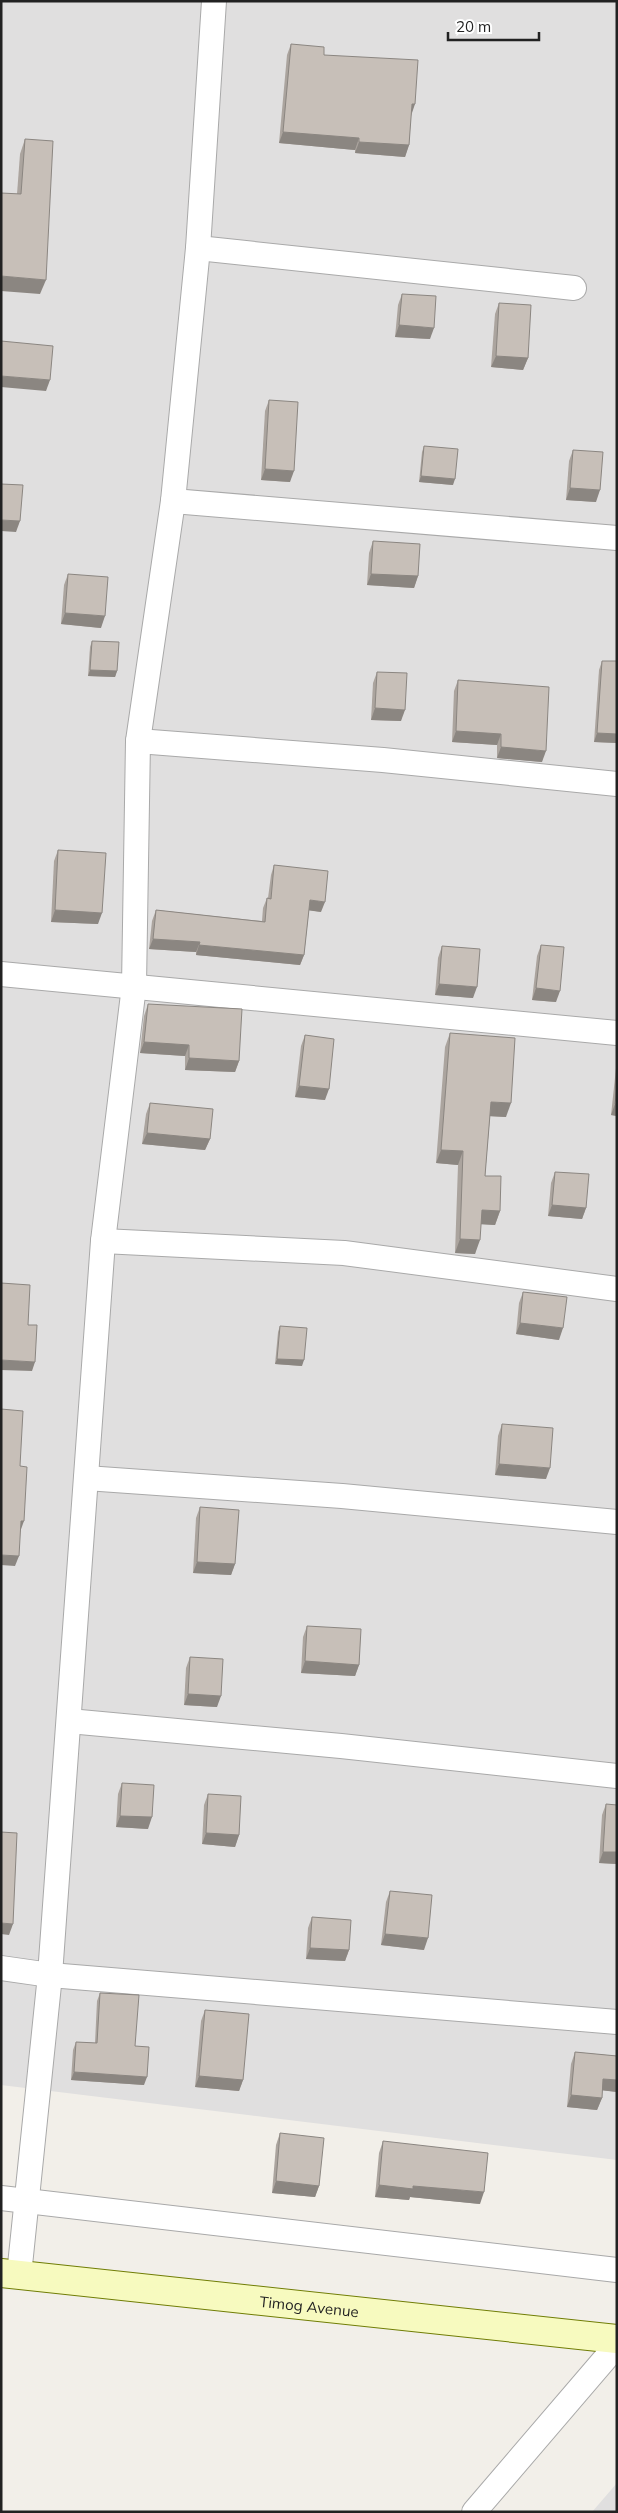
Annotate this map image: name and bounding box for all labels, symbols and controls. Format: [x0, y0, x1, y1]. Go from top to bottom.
scale bar [448, 10, 539, 42]
text: 20 m [456, 17, 491, 36]
street label: Timog Avenue [259, 2291, 360, 2321]

